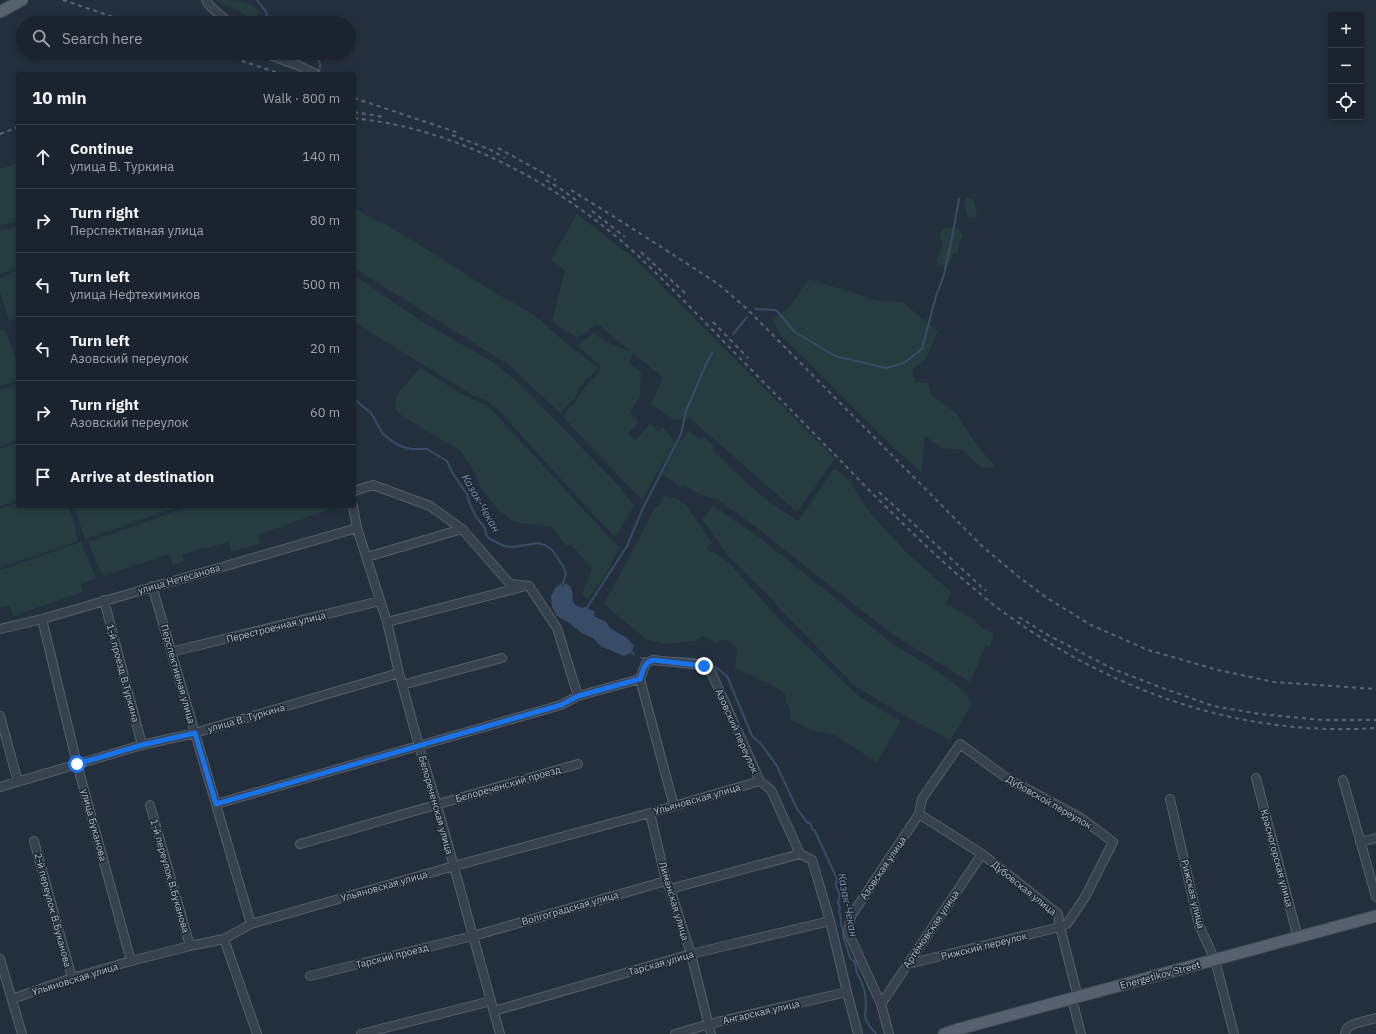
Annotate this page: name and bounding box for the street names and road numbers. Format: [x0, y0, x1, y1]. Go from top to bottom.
street label: улица Нетесанова [136, 561, 222, 597]
street label: Перестроечная улица [225, 608, 328, 646]
street label: 1-й проезд В.Туркина [104, 622, 143, 724]
street label: Перспективная улица [158, 623, 199, 726]
street label: Азовский переулок [712, 687, 762, 776]
street label: улица В. Туркина [206, 701, 287, 735]
street label: Белореченская улица [416, 754, 457, 857]
street label: Белореченский проезд [454, 763, 562, 805]
street label: Дубовской переулок [1004, 772, 1095, 832]
street label: Ульяновская улица [652, 780, 743, 818]
street label: улица Буканова [78, 787, 110, 863]
street label: Красногорская улица [1258, 808, 1297, 909]
street label: 1-й переулок В.Буканова [147, 817, 193, 935]
street label: Азовская улица [857, 833, 909, 902]
street label: 2-й переулок В.Буканова [31, 851, 75, 969]
street label: Дубовская улица [989, 858, 1060, 919]
street label: Рижская улица [1178, 858, 1208, 930]
street label: Лиманская улица [656, 860, 692, 943]
street label: Ульяновская улица [339, 867, 430, 905]
street label: Артёмовская улица [900, 887, 962, 971]
street label: Волгоградская улица [520, 888, 621, 928]
street label: Рижский переулок [940, 929, 1029, 963]
street label: Тарский проезд [354, 941, 430, 971]
street label: Тарская улица [627, 947, 696, 979]
street label: Energetikov Street [1118, 958, 1202, 992]
street label: Ульяновская улица [30, 959, 120, 998]
street label: Ангарская улица [721, 997, 801, 1027]

